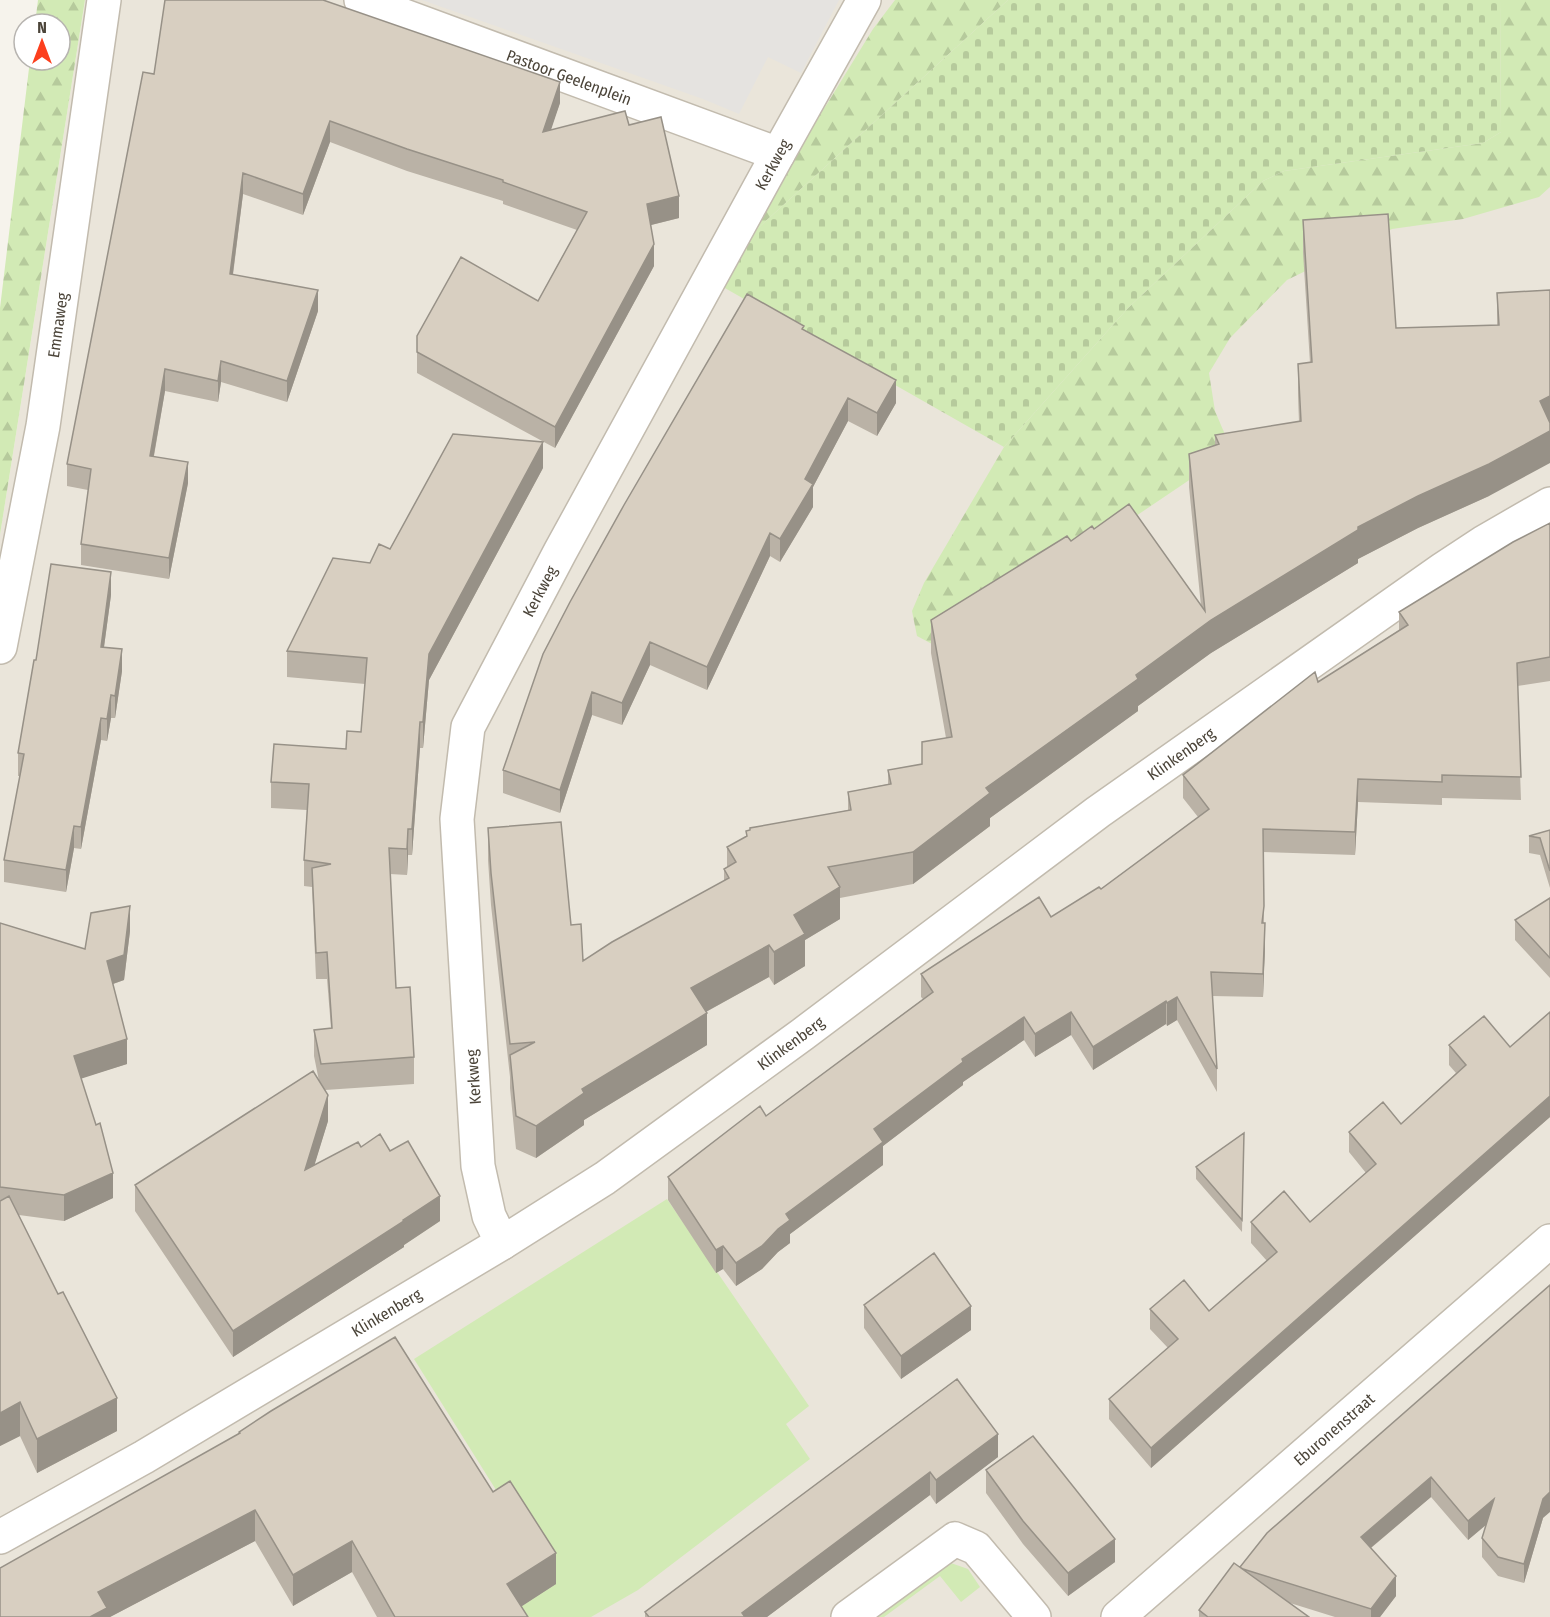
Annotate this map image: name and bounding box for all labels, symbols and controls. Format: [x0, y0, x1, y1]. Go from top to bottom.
north arrow [12, 12, 72, 72]
text: N [37, 18, 47, 37]
street label: Pastoor Geelenplein [504, 46, 634, 109]
street label: Kerkweg [751, 136, 795, 193]
street label: Emmaweg [44, 291, 72, 359]
street label: Kerkweg [519, 562, 561, 620]
street label: Klinkenberg [1144, 723, 1219, 784]
street label: Klinkenberg [754, 1012, 828, 1074]
street label: Kerkweg [462, 1048, 485, 1105]
street label: Klinkenberg [348, 1284, 425, 1341]
street label: Eburonenstraat [1290, 1389, 1379, 1470]

